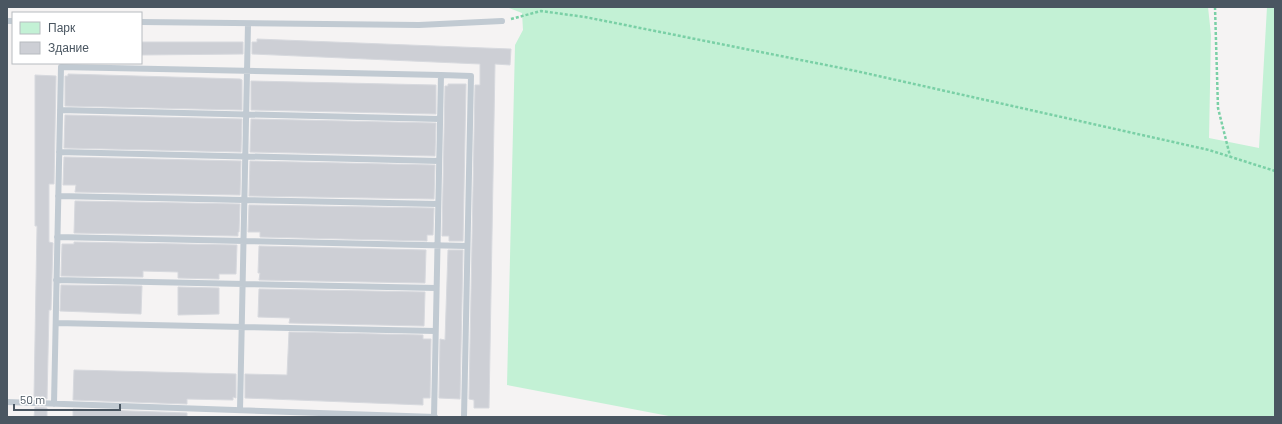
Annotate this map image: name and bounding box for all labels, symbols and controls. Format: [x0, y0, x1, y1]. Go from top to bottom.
legend [12, 12, 142, 64]
text: Парк [48, 20, 76, 35]
text: Здание [48, 40, 89, 55]
scale bar [14, 386, 120, 412]
text: 50 m [20, 392, 45, 406]

